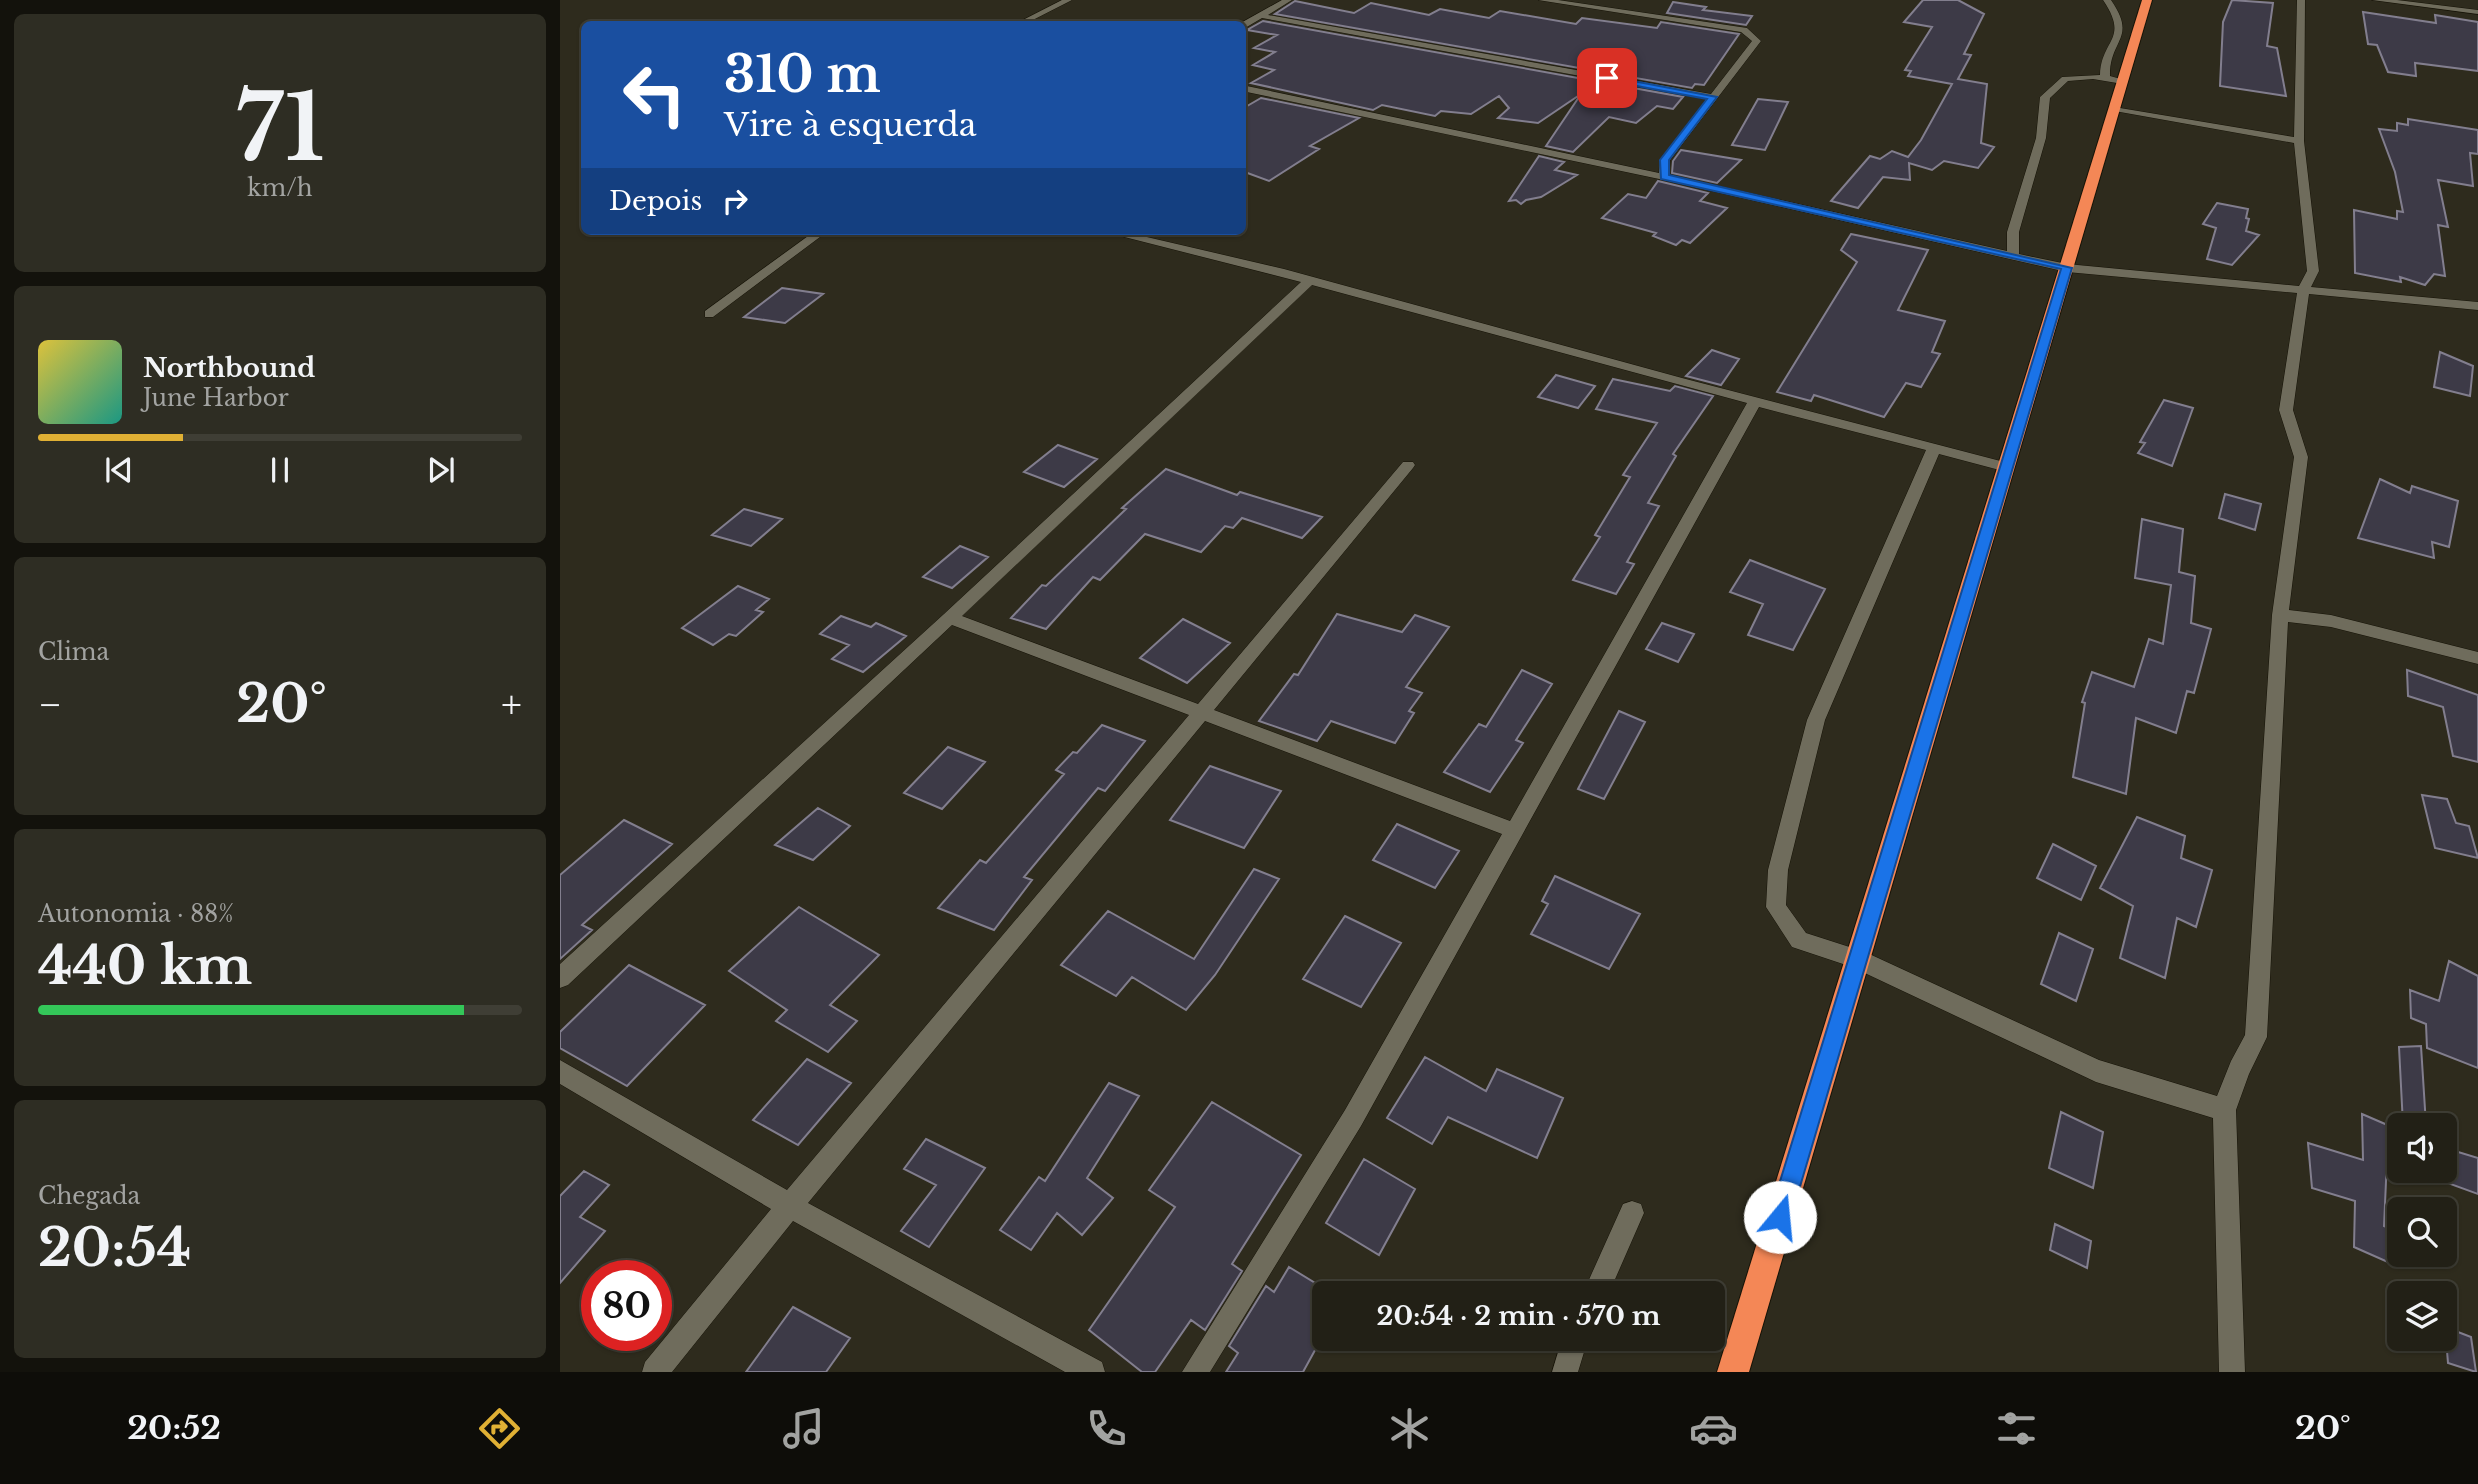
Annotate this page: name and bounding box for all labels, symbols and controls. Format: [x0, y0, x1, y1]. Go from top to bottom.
text: 310 m [724, 44, 881, 105]
pin [1577, 48, 1637, 108]
icon: left [609, 49, 700, 140]
icon: arrive [1588, 59, 1626, 97]
text: 71 [236, 72, 324, 185]
text: Vire à esquerda [724, 105, 977, 145]
text: km/h [247, 174, 313, 202]
icon: right [716, 182, 754, 220]
text: Depois [609, 185, 702, 217]
text: Northbound [143, 352, 315, 384]
text: June Harbor [143, 384, 289, 412]
icon: previous [100, 451, 138, 489]
icon: pause [261, 451, 299, 489]
icon: next [422, 451, 460, 489]
text: Clima [38, 638, 109, 666]
text: 20° [236, 672, 327, 736]
text: − [38, 681, 62, 728]
text: + [501, 681, 522, 728]
text: Autonomia · 88% [38, 900, 234, 928]
text: 440 km [38, 934, 252, 998]
map controls [2387, 1113, 2457, 1351]
button: sound [2387, 1113, 2457, 1183]
position arrow [1743, 1180, 1817, 1254]
text: Chegada [38, 1182, 140, 1210]
button: search [2387, 1197, 2457, 1267]
text: 20:54 [38, 1216, 191, 1280]
speed limit sign: 80 [581, 1260, 672, 1351]
button: layers [2387, 1281, 2457, 1351]
text: 20:54 · 2 min · 570 m [1376, 1300, 1661, 1332]
icon: directions [475, 1404, 524, 1453]
icon: music [779, 1404, 828, 1453]
icon: phone [1082, 1404, 1131, 1453]
icon: climate [1385, 1404, 1434, 1453]
icon: car [1689, 1404, 1738, 1453]
icon: filters [1992, 1404, 2041, 1453]
text: 20:52 [127, 1408, 221, 1448]
text: 20° [2295, 1408, 2351, 1448]

